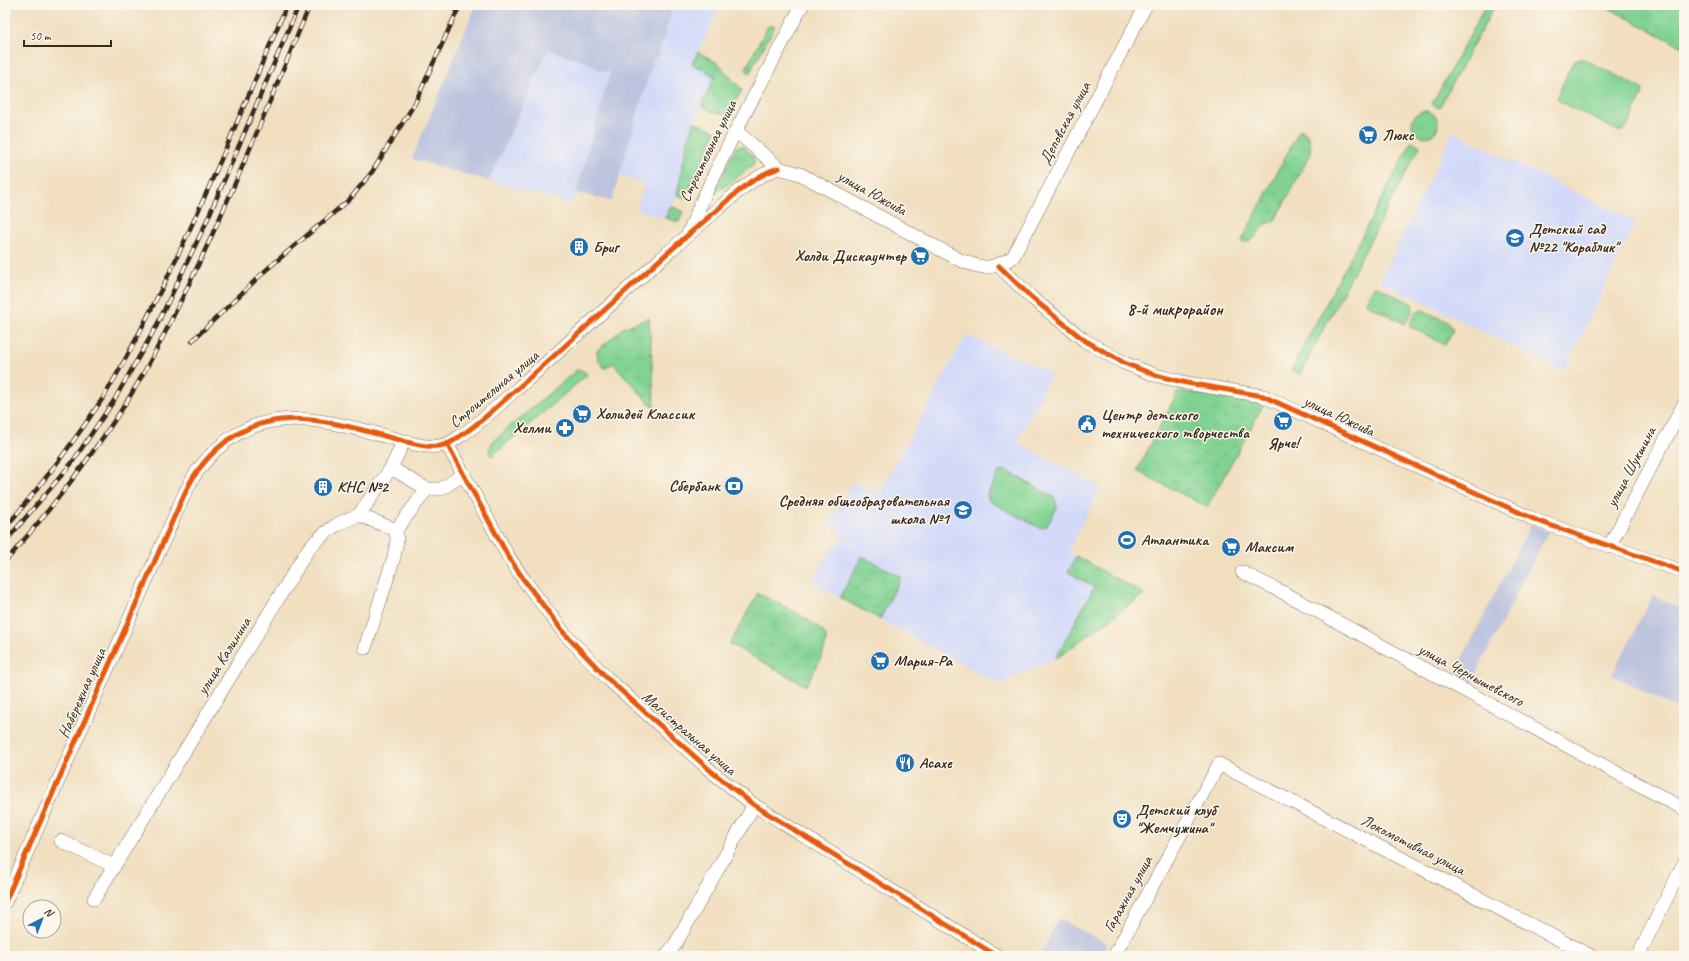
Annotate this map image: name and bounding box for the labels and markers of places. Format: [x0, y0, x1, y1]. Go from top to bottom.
supermarket icon: Люкс [1357, 124, 1379, 146]
place label: Люкс [1382, 125, 1414, 145]
place label: Детский сад №22 "Кораблик" [1529, 219, 1622, 257]
school or university icon: Детский сад №22 "Кораблик" [1504, 227, 1526, 249]
building icon: Бриг [568, 236, 590, 258]
place label: Бриг [593, 237, 621, 257]
supermarket icon: Холди Дискаунтер [909, 245, 931, 267]
place label: Холди Дискаунтер [795, 246, 907, 266]
supermarket icon: Холидей Классик [571, 403, 593, 425]
place label: Холидей Классик [596, 404, 696, 424]
place label: Центр детского технического творчества [1101, 405, 1250, 443]
supermarket icon: Ярче! [1272, 410, 1294, 432]
public building icon: Центр детского технического творчества [1076, 413, 1098, 435]
pharmacy icon: Хелми [554, 417, 576, 439]
place label: Хелми [513, 418, 552, 438]
place label: Ярче! [1268, 433, 1302, 453]
bank icon: Сбербанк [723, 475, 745, 497]
building icon: КНС №2 [312, 476, 334, 498]
place label: Сбербанк [669, 476, 722, 496]
place label: КНС №2 [337, 477, 390, 497]
place label: Средняя общеобразовательная школа №1 [779, 491, 951, 529]
school or university icon: Средняя общеобразовательная школа №1 [952, 499, 974, 521]
sports icon: Атлантика [1116, 529, 1138, 551]
place label: Атлантика [1141, 530, 1210, 550]
supermarket icon: Максим [1220, 536, 1242, 558]
place label: Максим [1245, 537, 1294, 557]
supermarket icon: Мария-Ра [869, 650, 891, 672]
place label: Мария-Ра [894, 651, 954, 671]
restaurant icon: Асахе [894, 752, 916, 774]
place label: Асахе [919, 753, 953, 773]
place label: Детский клуб "Жемчужина" [1136, 800, 1220, 838]
theatre icon: Детский клуб "Жемчужина" [1111, 808, 1133, 830]

